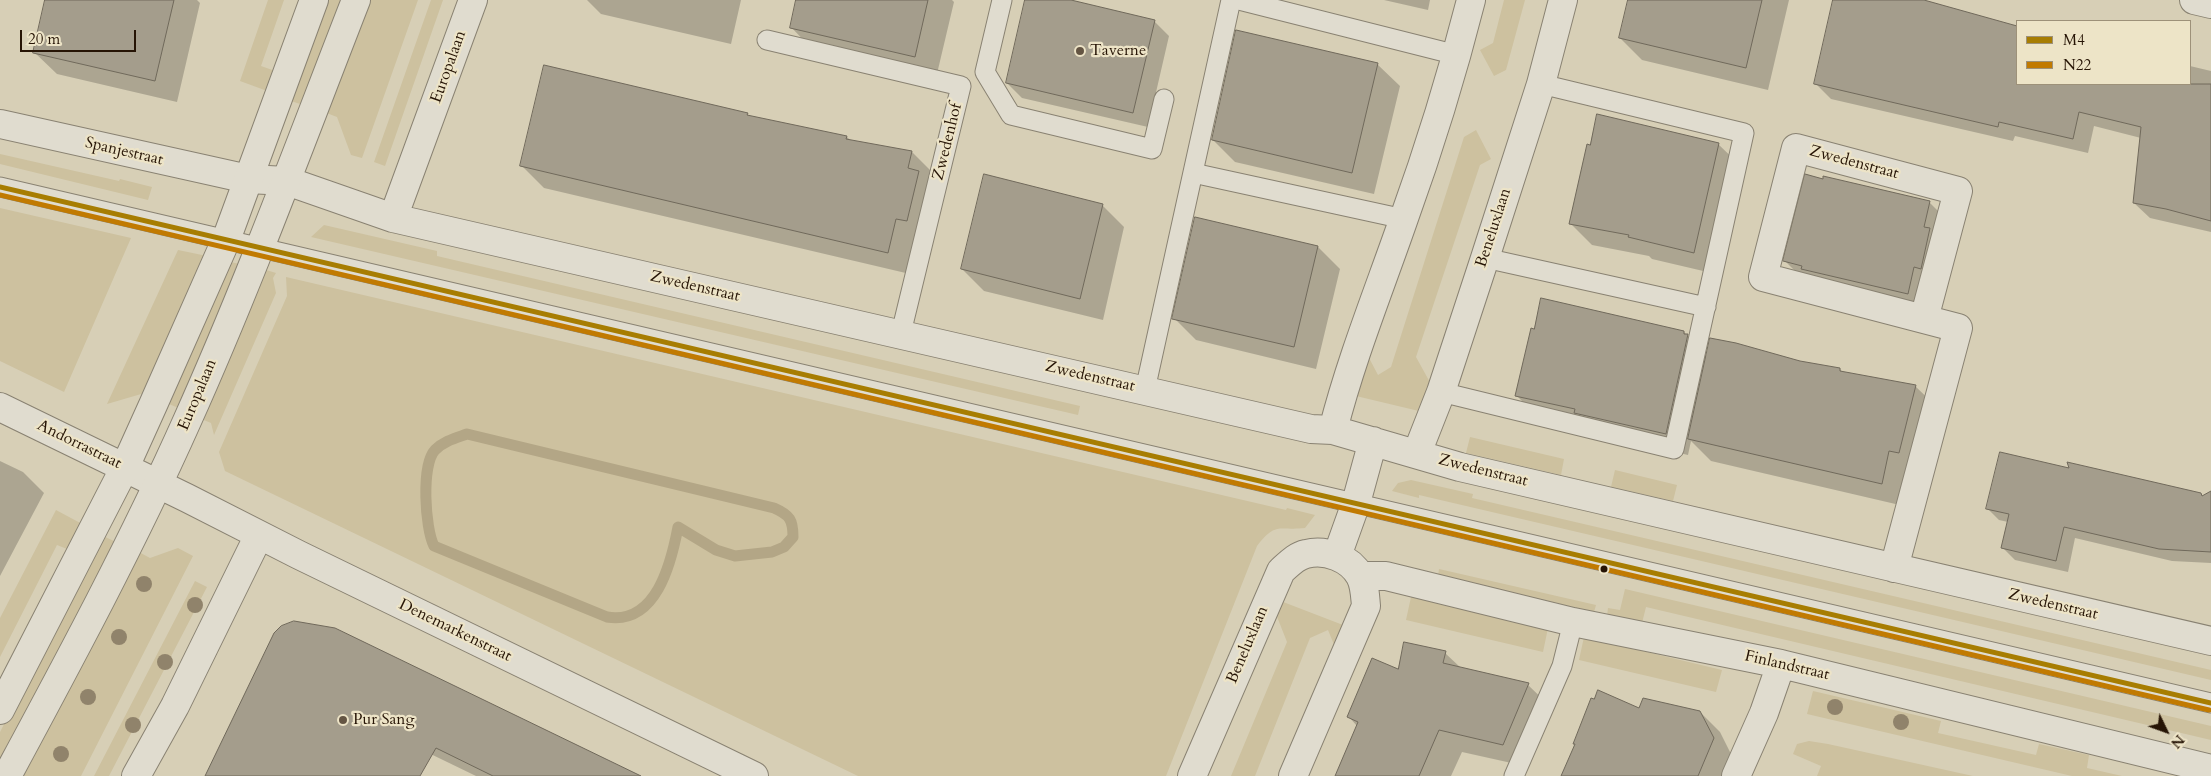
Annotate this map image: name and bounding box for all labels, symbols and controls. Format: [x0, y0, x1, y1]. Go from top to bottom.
scale bar [22, 20, 139, 52]
legend [2016, 20, 2191, 85]
street label: Europalaan [427, 28, 471, 106]
text: 20 m [28, 29, 60, 49]
text: M4 [2063, 30, 2085, 50]
place label: Taverne [1090, 41, 1146, 61]
marker: Taverne [1074, 45, 1086, 57]
text: N22 [2063, 55, 2091, 75]
street label: Zwedenhof [929, 102, 967, 182]
street label: Spanjestraat [83, 134, 165, 170]
street label: Zwedenstraat [1807, 142, 1901, 184]
street label: Beneluxlaan [1472, 186, 1516, 270]
street label: Zwedenstraat [648, 267, 742, 307]
street label: Europalaan [174, 356, 222, 434]
street label: Zwedenstraat [1043, 357, 1137, 397]
street label: Andorrastraat [34, 416, 124, 474]
street label: Zwedenstraat [1436, 451, 1530, 491]
unlabelled marker [1599, 564, 1609, 574]
street label: Zwedenstraat [2006, 585, 2100, 625]
street label: Denemarkenstraat [396, 595, 514, 667]
street label: Beneluxlaan [1223, 603, 1273, 687]
street label: Finlandstraat [1743, 647, 1831, 685]
north arrow [2141, 706, 2191, 756]
place label: Pur Sang [353, 710, 414, 730]
marker: Pur Sang [337, 714, 349, 726]
text: N [2166, 730, 2189, 752]

